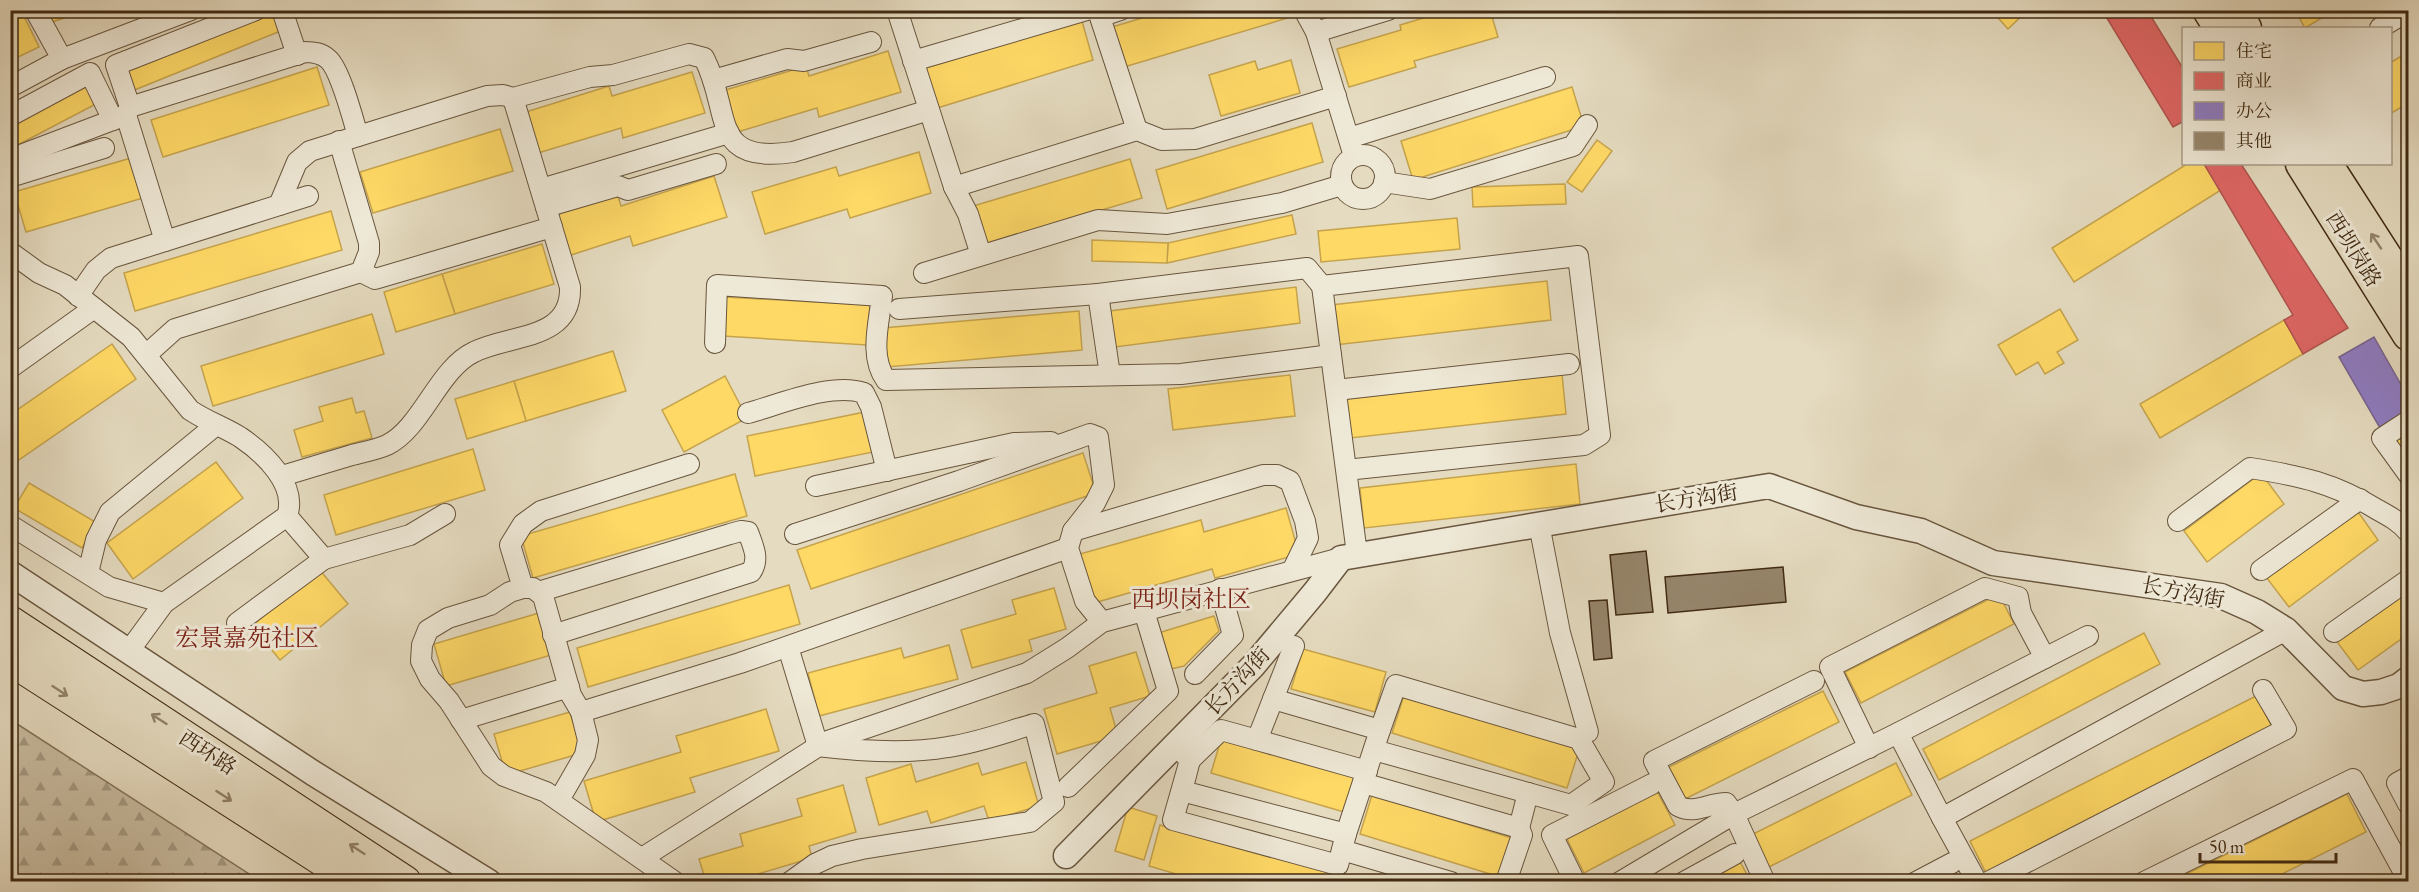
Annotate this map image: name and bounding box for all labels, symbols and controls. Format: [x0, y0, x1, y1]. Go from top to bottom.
legend [2182, 27, 2392, 165]
text: 住宅 [2236, 39, 2272, 62]
text: 商业 [2236, 69, 2272, 92]
text: 办公 [2236, 99, 2272, 122]
text: 其他 [2236, 129, 2272, 152]
street label: 西坝岗路 [2320, 206, 2388, 292]
one-way arrow [2370, 234, 2382, 250]
street label: 长方沟街 [1652, 478, 1740, 518]
street label: 长方沟街 [2139, 571, 2227, 613]
district label: 西坝岗社区 [1131, 583, 1251, 614]
district label: 宏景嘉苑社区 [175, 622, 319, 653]
street label: 长方沟街 [1198, 641, 1276, 721]
one-way arrow [51, 685, 68, 697]
one-way arrow [151, 713, 167, 725]
street label: 西环路 [174, 724, 242, 780]
one-way arrow [215, 790, 232, 802]
scale bar [2200, 826, 2336, 864]
text: 50 m [2209, 835, 2244, 858]
one-way arrow [348, 843, 365, 856]

